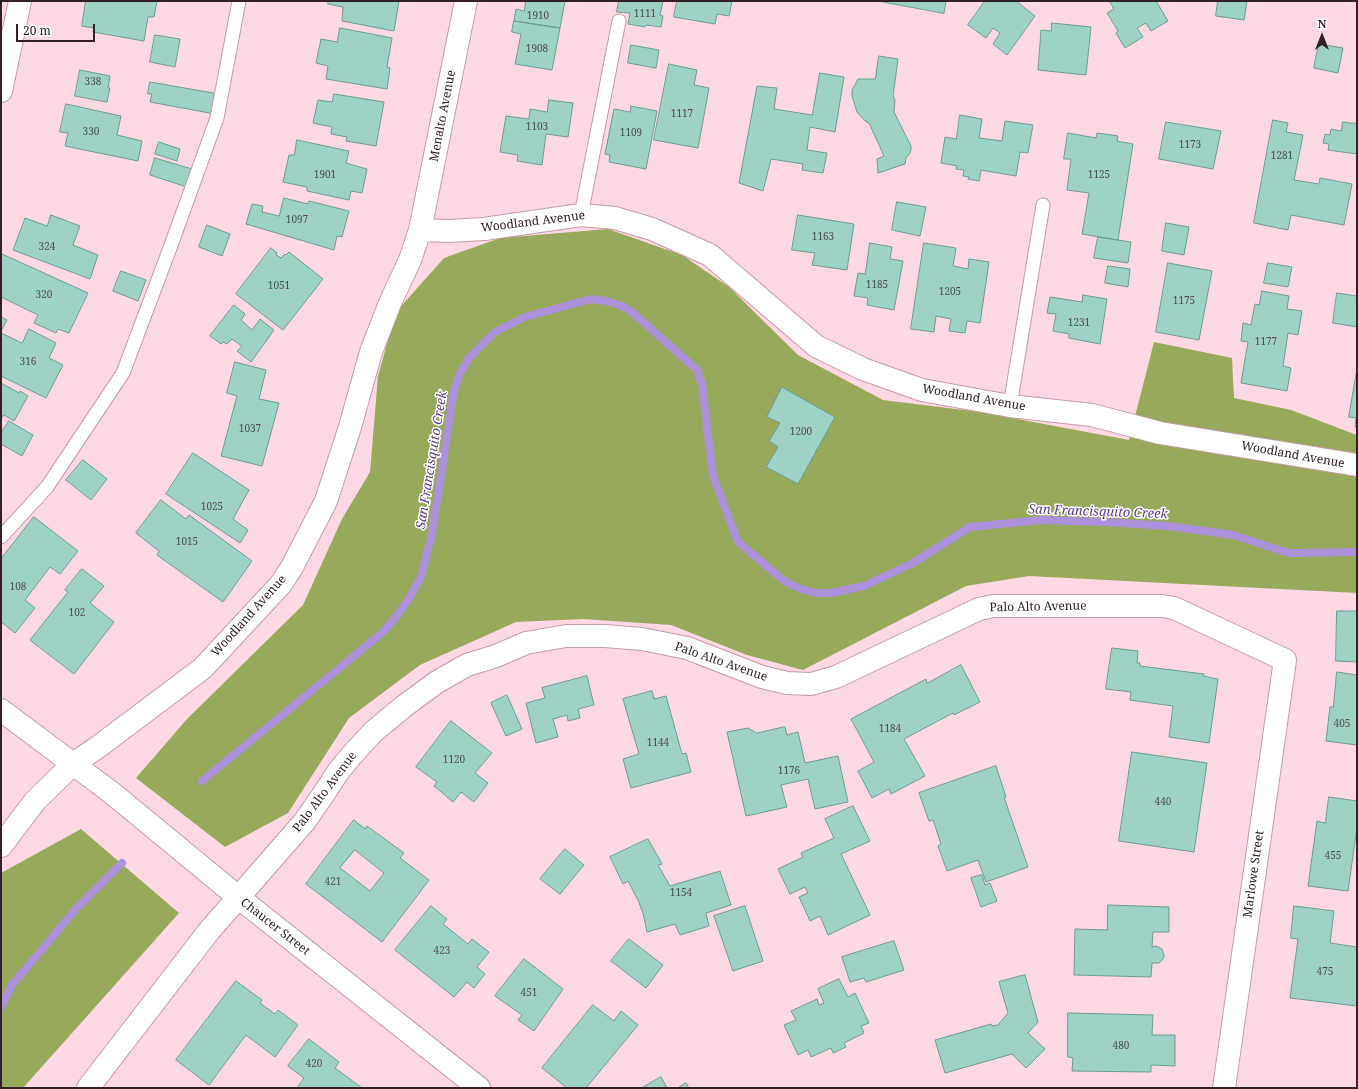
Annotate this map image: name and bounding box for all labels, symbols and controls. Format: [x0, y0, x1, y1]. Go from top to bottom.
house number: 1111 [634, 8, 656, 20]
house number: 1910 [527, 10, 549, 22]
scale bar [18, 16, 97, 42]
north arrow [1302, 16, 1342, 56]
text: N [1318, 16, 1326, 31]
text: 20 m [23, 22, 51, 39]
house number: 1908 [526, 43, 548, 55]
street label: Menalto Avenue [427, 69, 459, 163]
house number: 338 [85, 76, 101, 88]
house number: 1117 [671, 108, 693, 120]
house number: 1103 [526, 121, 548, 133]
house number: 330 [83, 126, 99, 138]
house number: 1109 [620, 127, 642, 139]
house number: 1173 [1179, 139, 1201, 151]
house number: 1281 [1271, 150, 1293, 162]
house number: 1901 [314, 169, 336, 181]
house number: 1125 [1088, 169, 1110, 181]
street label: Woodland Avenue [480, 208, 586, 236]
house number: 1097 [286, 214, 308, 226]
house number: 1163 [812, 231, 834, 243]
house number: 324 [39, 241, 55, 253]
house number: 1185 [866, 279, 888, 291]
house number: 1051 [268, 280, 290, 292]
house number: 1205 [939, 286, 961, 298]
house number: 320 [36, 289, 52, 301]
house number: 1175 [1173, 295, 1195, 307]
house number: 1231 [1068, 317, 1090, 329]
house number: 1177 [1255, 336, 1277, 348]
house number: 316 [20, 356, 36, 368]
street label: Woodland Avenue [921, 382, 1027, 414]
water label: San Francisquito Creek [413, 390, 451, 530]
house number: 1037 [239, 423, 261, 435]
house number: 1200 [790, 426, 812, 438]
street label: Woodland Avenue [1240, 439, 1346, 471]
house number: 1025 [201, 501, 223, 513]
water label: San Francisquito Creek [1028, 502, 1168, 522]
house number: 1015 [176, 536, 198, 548]
street label: Woodland Avenue [209, 572, 289, 660]
house number: 108 [10, 581, 26, 593]
street label: Palo Alto Avenue [989, 599, 1087, 615]
house number: 102 [69, 607, 85, 619]
street label: Palo Alto Avenue [673, 639, 769, 685]
house number: 405 [1334, 718, 1350, 730]
house number: 1184 [879, 723, 901, 735]
house number: 1144 [647, 737, 669, 749]
street label: Palo Alto Avenue [290, 749, 360, 835]
house number: 1120 [443, 754, 465, 766]
house number: 1176 [778, 765, 800, 777]
house number: 440 [1155, 796, 1171, 808]
street label: Marlowe Street [1241, 830, 1267, 918]
house number: 455 [1325, 850, 1341, 862]
house number: 421 [325, 876, 341, 888]
house number: 1154 [670, 887, 692, 899]
street label: Chaucer Street [237, 895, 313, 959]
house number: 423 [434, 945, 450, 957]
house number: 475 [1317, 966, 1333, 978]
house number: 451 [521, 987, 537, 999]
house number: 480 [1113, 1040, 1129, 1052]
house number: 420 [306, 1058, 322, 1070]

